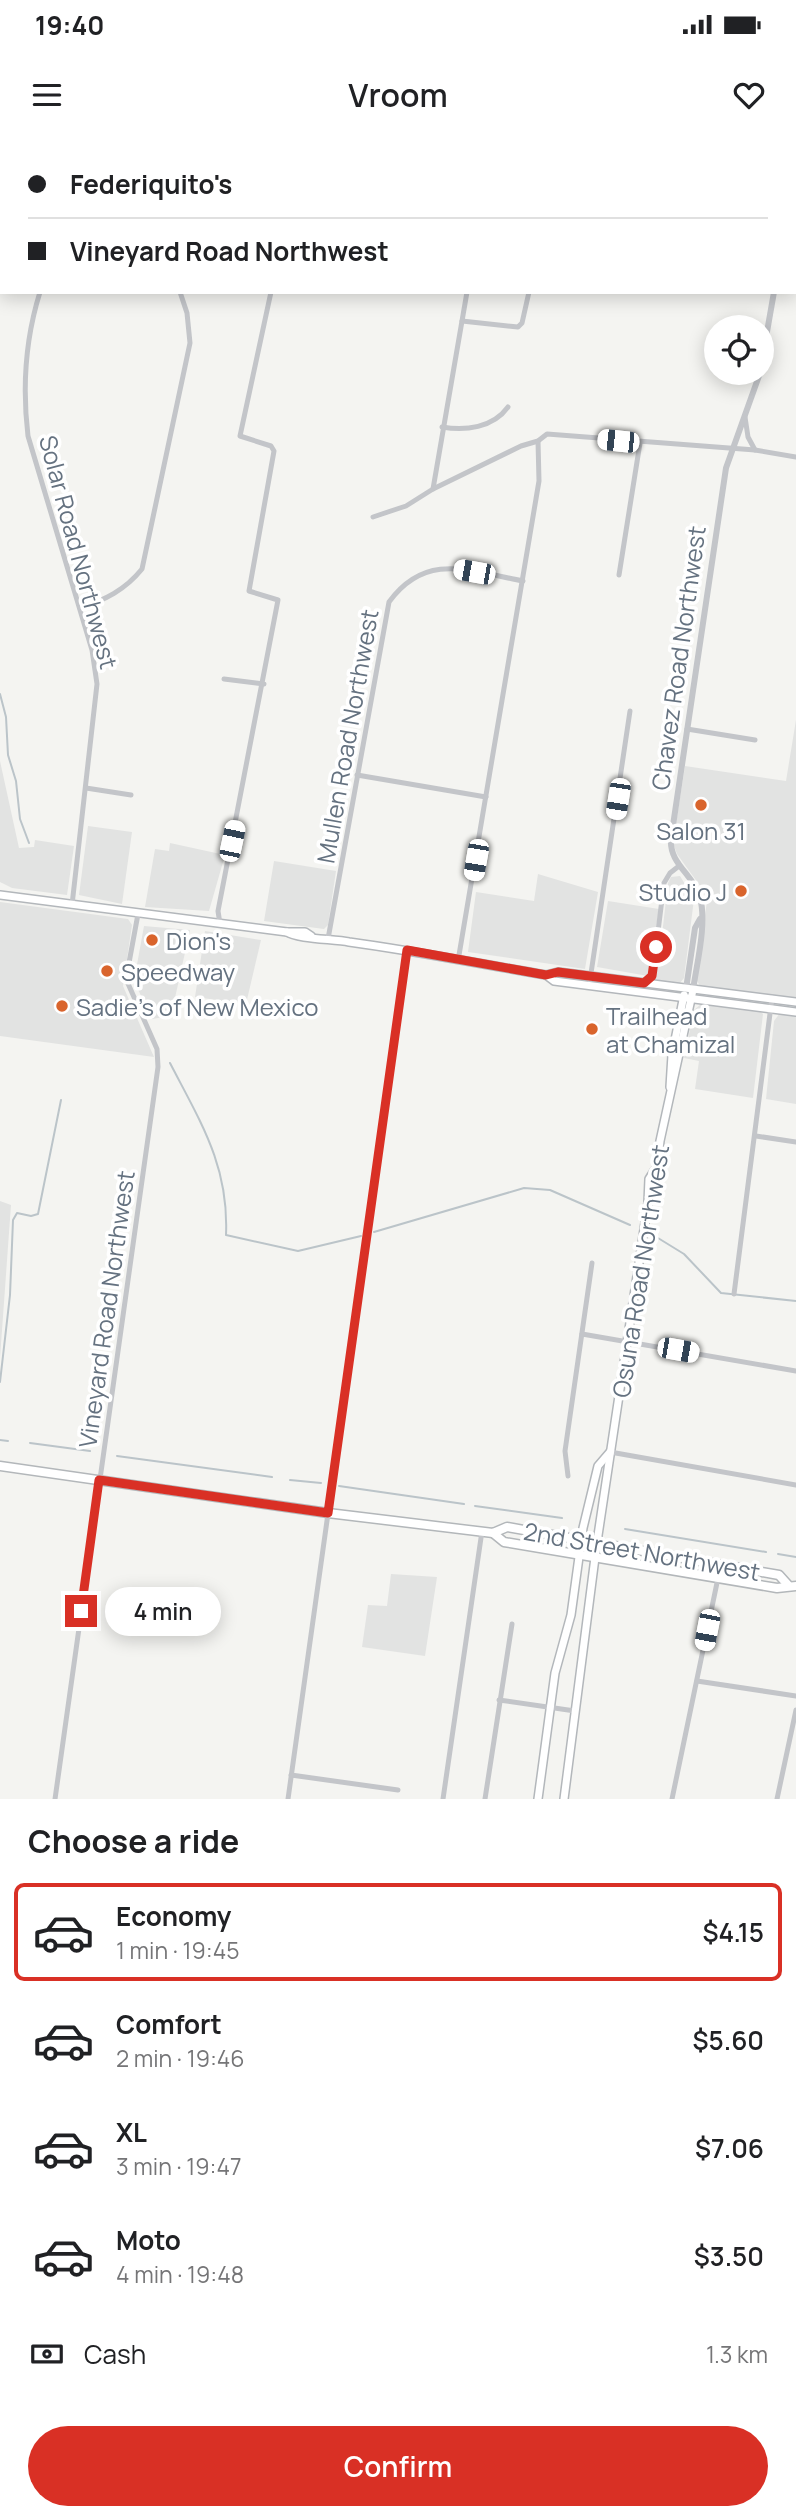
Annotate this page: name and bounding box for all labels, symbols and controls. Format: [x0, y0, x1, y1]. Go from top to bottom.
text: 19:40 [35, 7, 104, 43]
text: Vroom [348, 73, 448, 117]
icon: menu [28, 76, 66, 114]
icon: heart [730, 76, 768, 114]
text: Federiquito's [70, 166, 232, 202]
text: Vineyard Road Northwest [70, 233, 389, 269]
map controls [704, 315, 774, 385]
button: locate [704, 315, 774, 385]
car [597, 428, 640, 454]
street label: Solar Road Northwest [32, 432, 126, 672]
street label: Chavez Road Northwest [643, 524, 713, 792]
car [452, 558, 497, 586]
street label: Mullen Road Northwest [308, 606, 386, 866]
car [605, 777, 632, 821]
marker: Salon 31 [693, 797, 709, 813]
place label: Salon 31 [656, 814, 746, 847]
car [218, 818, 247, 864]
car [463, 837, 490, 883]
place label: Studio J [638, 875, 727, 908]
marker: Studio J [733, 883, 749, 899]
place label: Dion's [166, 924, 231, 957]
route start [640, 931, 672, 963]
marker: Dion's [144, 932, 160, 948]
place label: Speedway [121, 955, 236, 988]
marker: Speedway [99, 963, 115, 979]
place label: Sadie's of New Mexico [76, 990, 319, 1023]
marker: Sadie's of New Mexico [54, 998, 70, 1014]
place label: Trailhead at Chamizal [606, 999, 735, 1060]
marker: Trailhead at Chamizal [584, 1021, 600, 1037]
street label: Osuna Road Northwest [604, 1142, 676, 1400]
street label: Vineyard Road Northwest [70, 1168, 142, 1450]
car [656, 1336, 701, 1364]
street label: 2nd Street Northwest [521, 1514, 763, 1588]
callout: 4 min [106, 1586, 221, 1636]
route end [65, 1595, 97, 1627]
text: 4 min [134, 1595, 192, 1627]
car [693, 1607, 722, 1653]
text: Choose a ride [28, 1819, 239, 1863]
text: Economy [116, 1898, 231, 1934]
icon: car [32, 1901, 95, 1964]
text: $4.15 [702, 1914, 764, 1950]
text: 1 min · 19:45 [116, 1934, 239, 1966]
text: Comfort [116, 2006, 222, 2042]
icon: car [32, 2009, 95, 2072]
text: $5.60 [693, 2022, 764, 2058]
text: 2 min · 19:46 [116, 2042, 245, 2074]
text: XL [116, 2114, 147, 2150]
icon: car [32, 2117, 95, 2180]
text: $7.06 [695, 2130, 764, 2166]
text: 3 min · 19:47 [116, 2150, 242, 2182]
text: Moto [116, 2222, 181, 2258]
icon: car [32, 2225, 95, 2288]
text: $3.50 [694, 2238, 764, 2274]
text: 4 min · 19:48 [116, 2258, 244, 2290]
icon: cash [28, 2335, 66, 2373]
text: Cash [84, 2336, 146, 2372]
text: 1.3 km [706, 2338, 768, 2370]
button: Confirm [28, 2426, 768, 2506]

